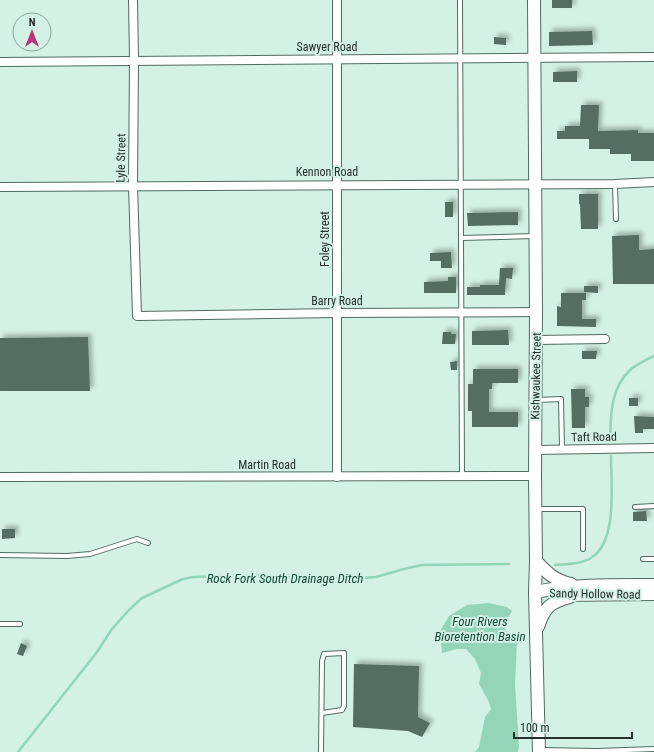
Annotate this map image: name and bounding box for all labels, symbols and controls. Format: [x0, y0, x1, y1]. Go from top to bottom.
north arrow [12, 12, 52, 52]
text: N [29, 16, 36, 29]
street label: Sawyer Road [297, 40, 357, 54]
street label: Lyle Street [114, 133, 128, 183]
street label: Kennon Road [296, 165, 358, 179]
street label: Foley Street [318, 211, 332, 267]
street label: Barry Road [311, 294, 363, 308]
street label: Kishwaukee Street [528, 332, 544, 420]
street label: Taft Road [571, 430, 617, 444]
street label: Martin Road [238, 458, 296, 472]
water label: Rock Fork South Drainage Ditch [207, 571, 363, 586]
street label: Sandy Hollow Road [549, 586, 641, 602]
water label: Four Rivers Bioretention Basin [434, 614, 526, 644]
scale bar [514, 714, 632, 740]
text: 100 m [520, 721, 550, 735]

